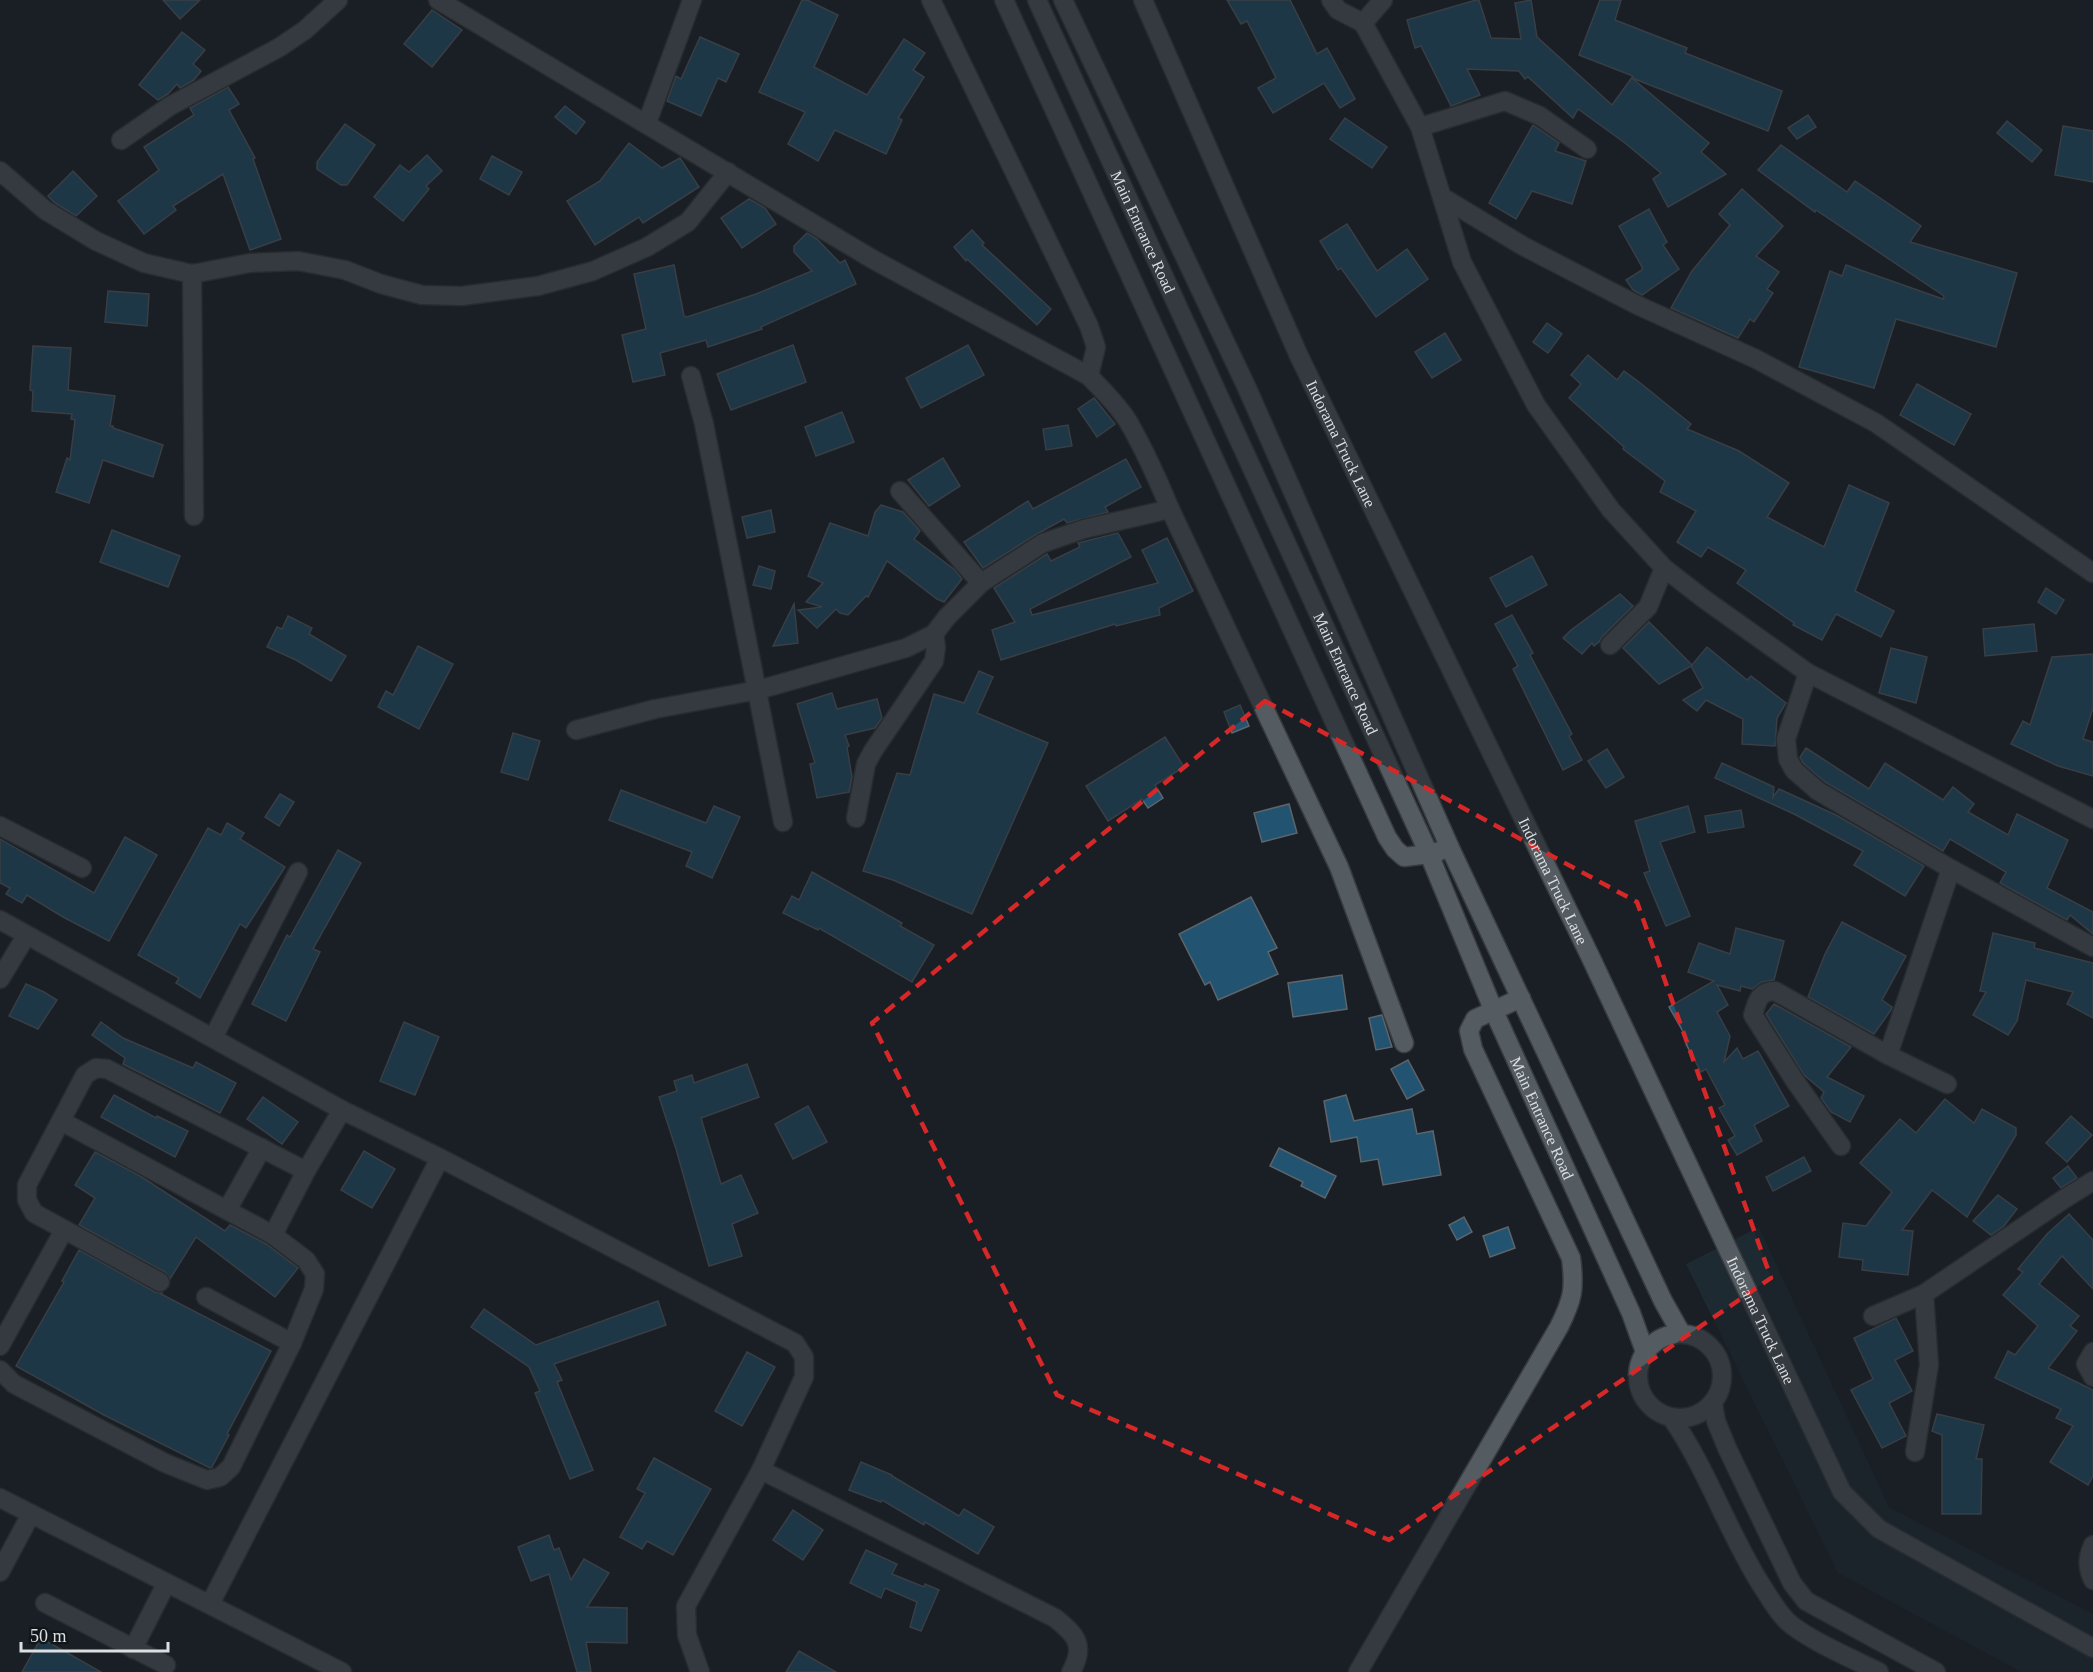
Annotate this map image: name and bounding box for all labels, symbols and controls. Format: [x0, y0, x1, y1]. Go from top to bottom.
street label: Main Entrance Road [1108, 168, 1179, 295]
street label: Indorama Truck Lane [1304, 377, 1379, 510]
street label: Main Entrance Road [1311, 610, 1381, 737]
street label: Indorama Truck Lane [1516, 815, 1591, 947]
street label: Main Entrance Road [1507, 1054, 1578, 1182]
street label: Indorama Truck Lane [1724, 1254, 1798, 1387]
scale bar [21, 1615, 168, 1653]
text: 50 m [30, 1626, 67, 1646]

